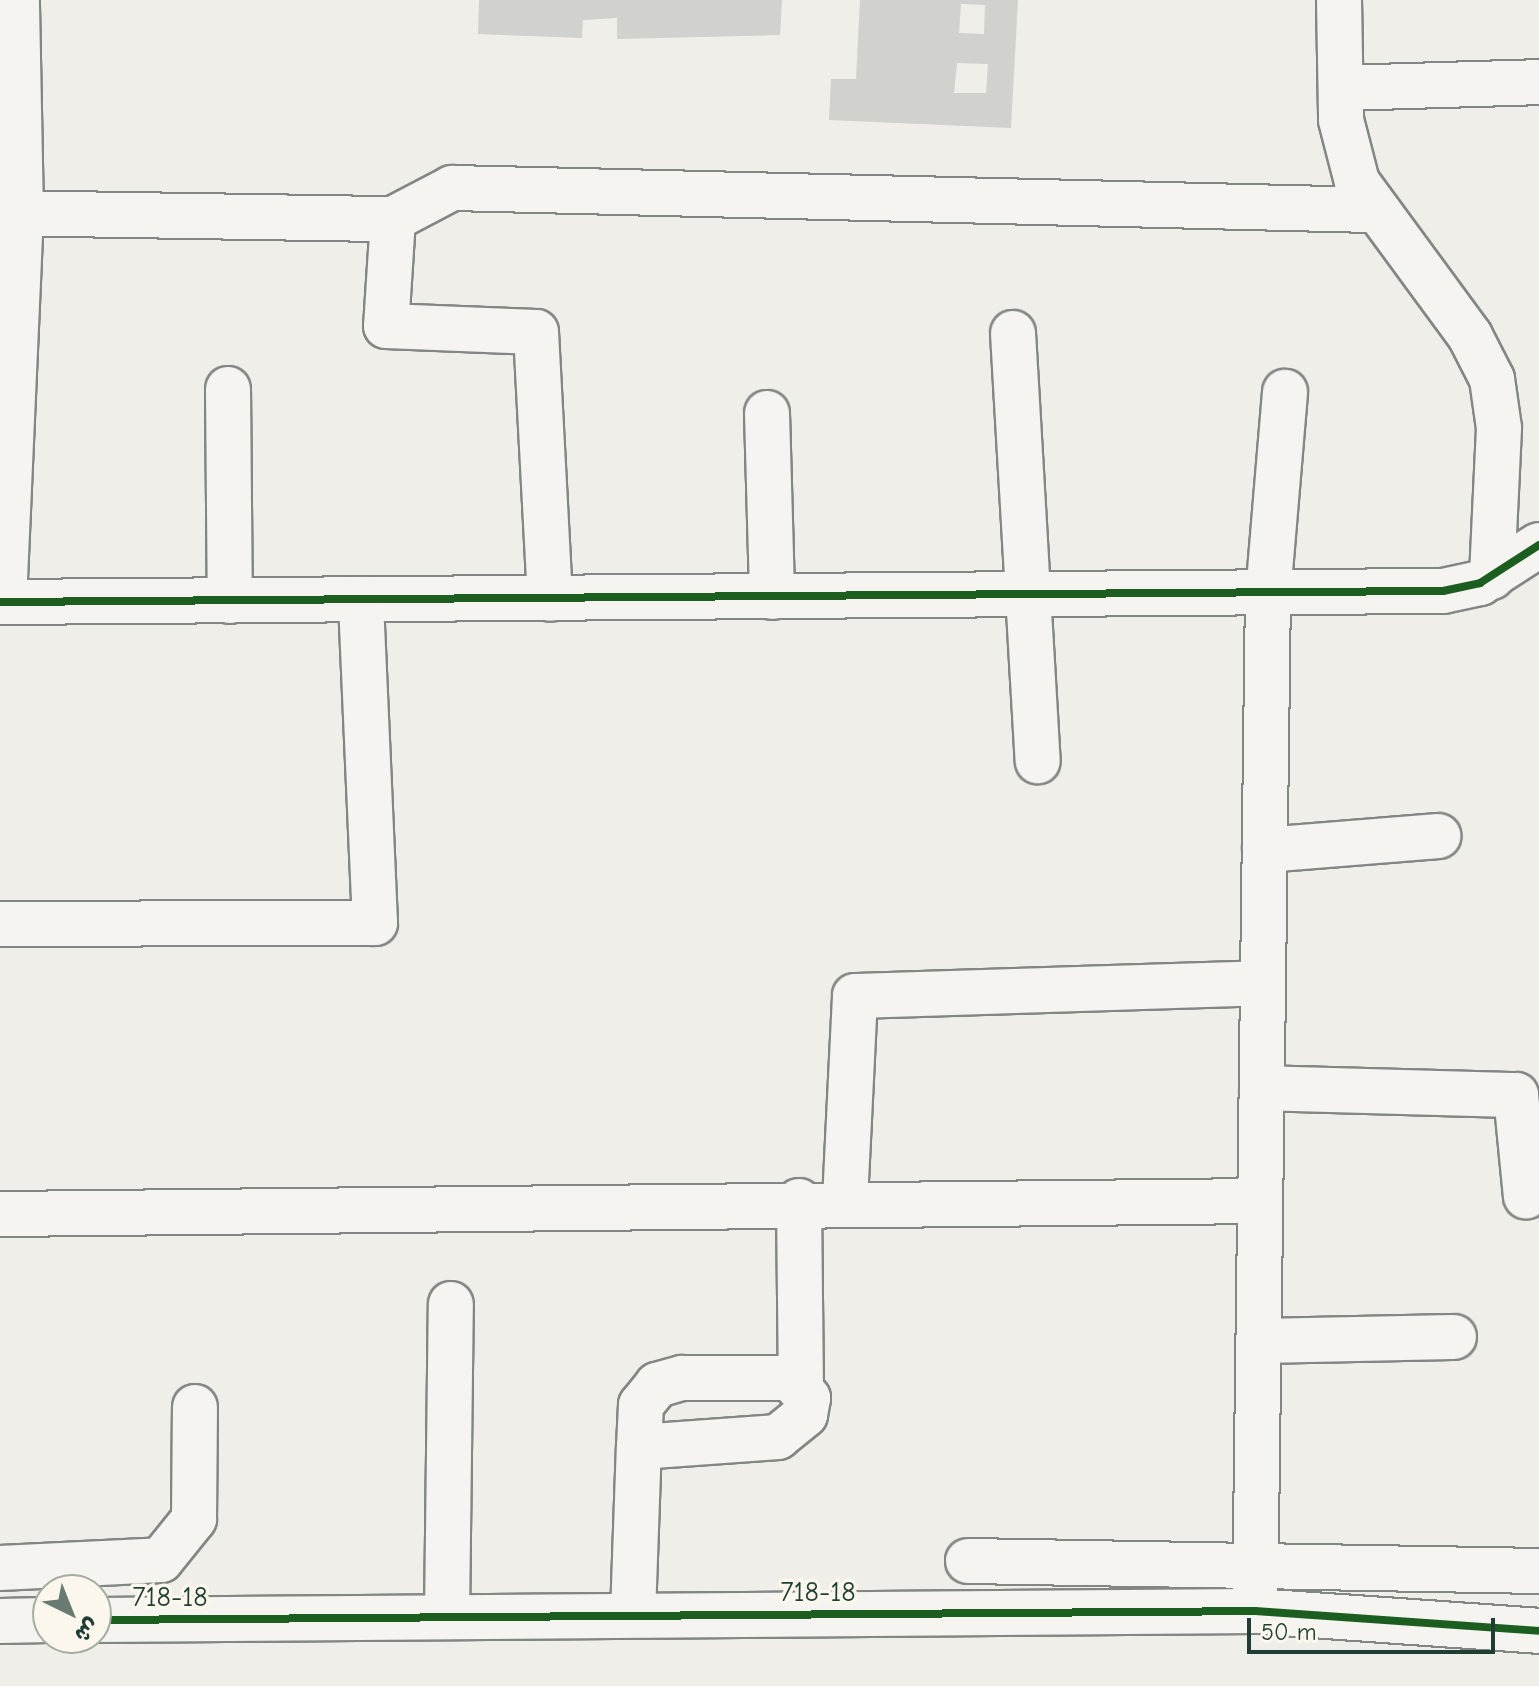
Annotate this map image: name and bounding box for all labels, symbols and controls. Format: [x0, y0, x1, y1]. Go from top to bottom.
north arrow [32, 1574, 112, 1654]
street label: 718-18 [780, 1575, 856, 1609]
street label: 718-18 [132, 1580, 208, 1614]
scale bar [1251, 1602, 1499, 1652]
text: ش [69, 1612, 105, 1648]
text: 50 m [1261, 1618, 1317, 1646]

